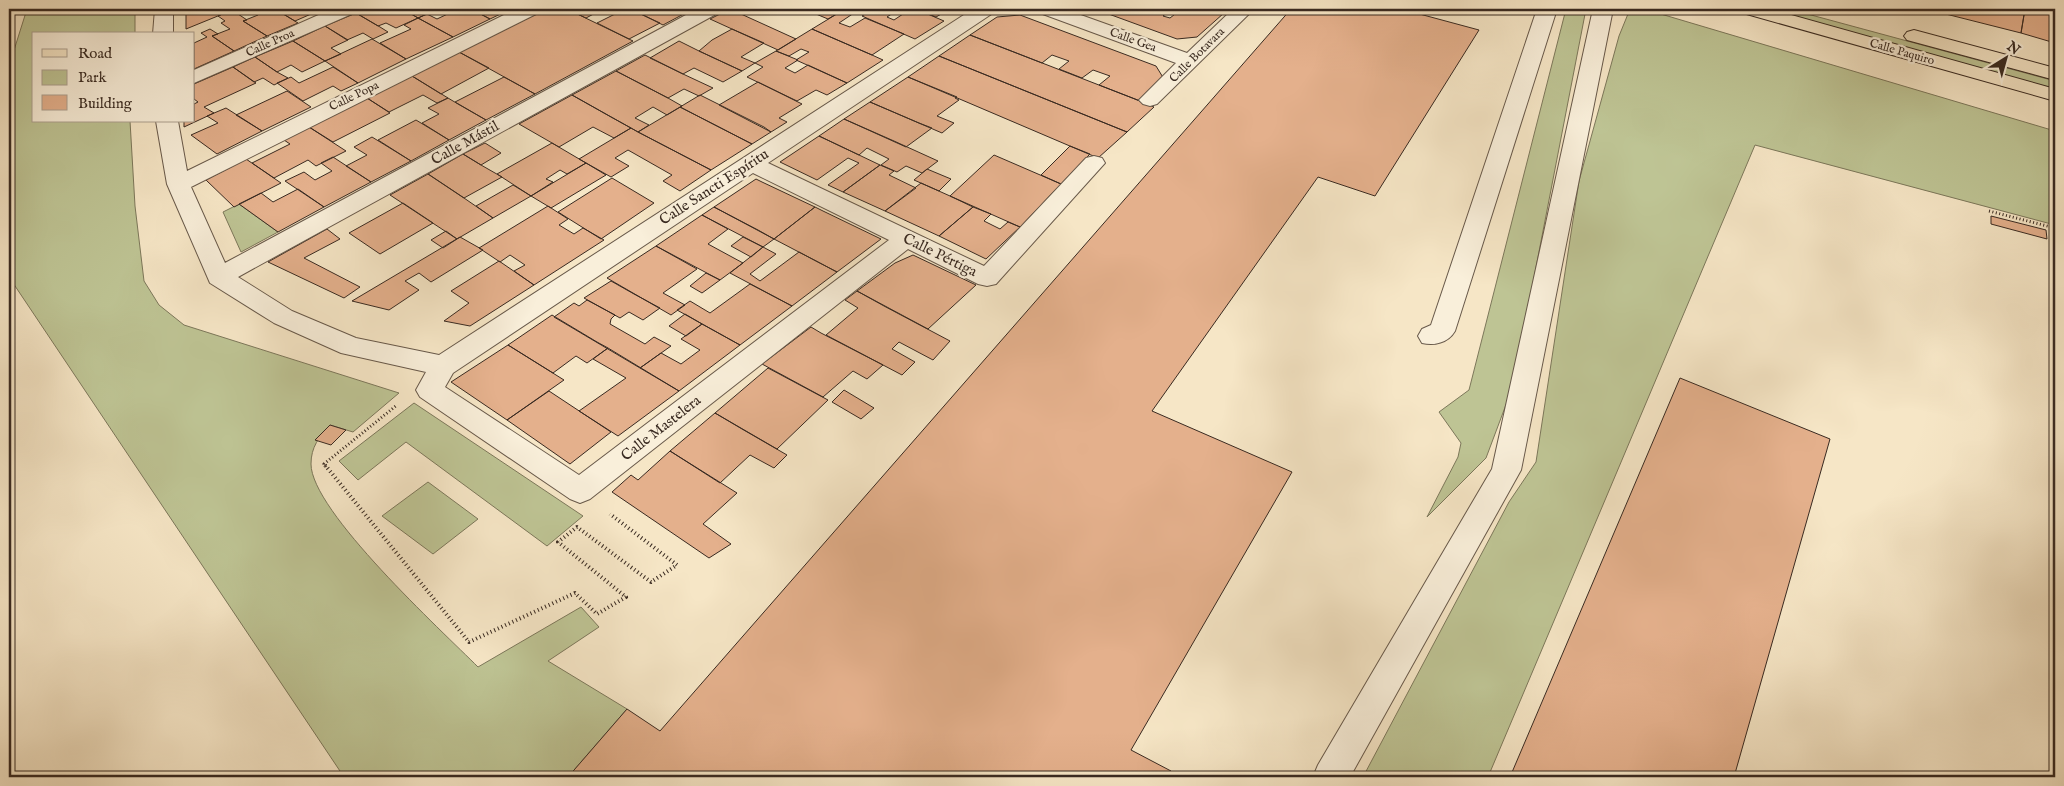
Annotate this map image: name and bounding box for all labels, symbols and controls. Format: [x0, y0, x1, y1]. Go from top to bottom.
street label: Calle Botavara [1166, 24, 1228, 86]
street label: Calle Proa [243, 25, 297, 60]
street label: Calle Gea [1108, 25, 1159, 56]
legend [32, 32, 195, 122]
north arrow [1982, 32, 2032, 82]
street label: Calle Paquiro [1868, 36, 1937, 70]
text: N [2002, 37, 2023, 59]
text: Road [78, 44, 113, 63]
text: Park [78, 68, 108, 87]
street label: Calle Popa [327, 77, 382, 115]
text: Building [78, 94, 133, 113]
street label: Calle Mástil [428, 116, 503, 169]
street label: Calle Sancti Espíritu [656, 144, 772, 229]
street label: Calle Pértiga [900, 229, 981, 281]
street label: Calle Mastelera [617, 391, 705, 465]

